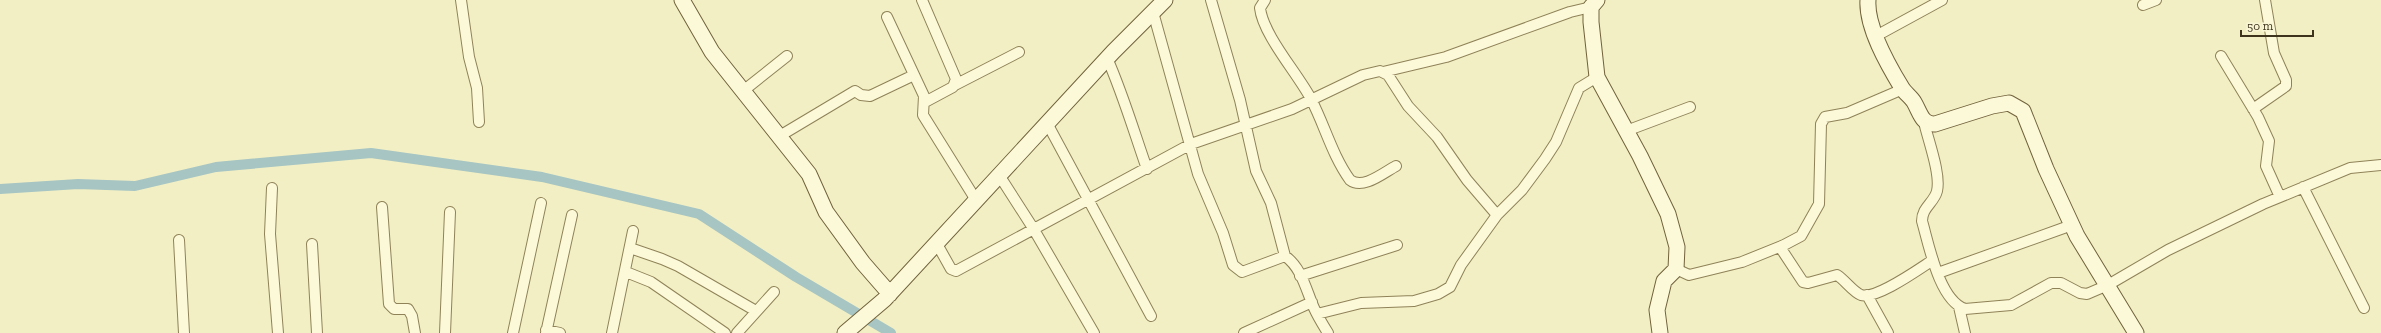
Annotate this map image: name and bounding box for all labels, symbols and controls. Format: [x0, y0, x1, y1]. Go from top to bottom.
scale bar [2241, 12, 2313, 38]
text: 50 m [2247, 19, 2274, 33]

